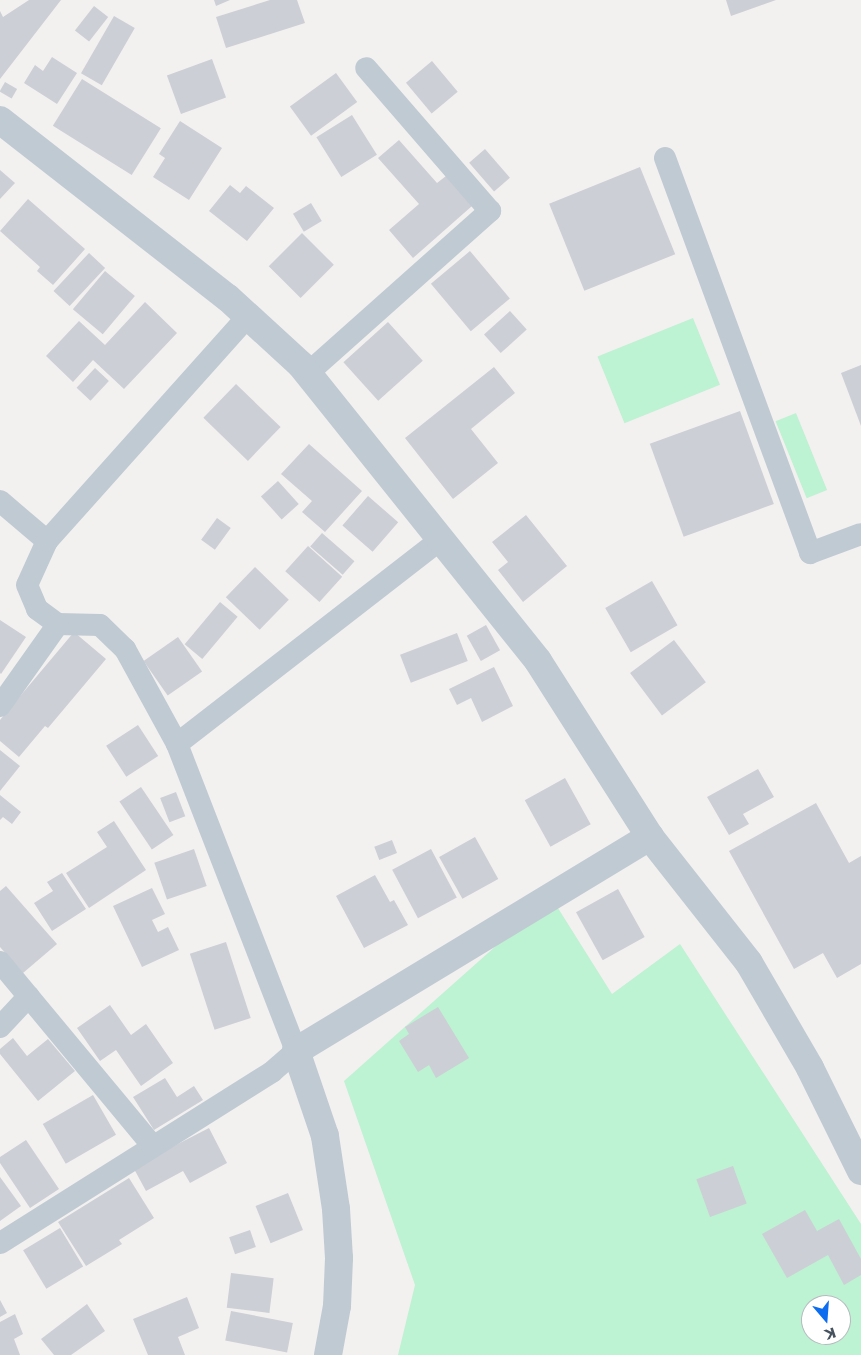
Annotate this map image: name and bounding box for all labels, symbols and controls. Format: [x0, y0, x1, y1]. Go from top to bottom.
north arrow [801, 1295, 851, 1345]
text: K [823, 1324, 838, 1343]

